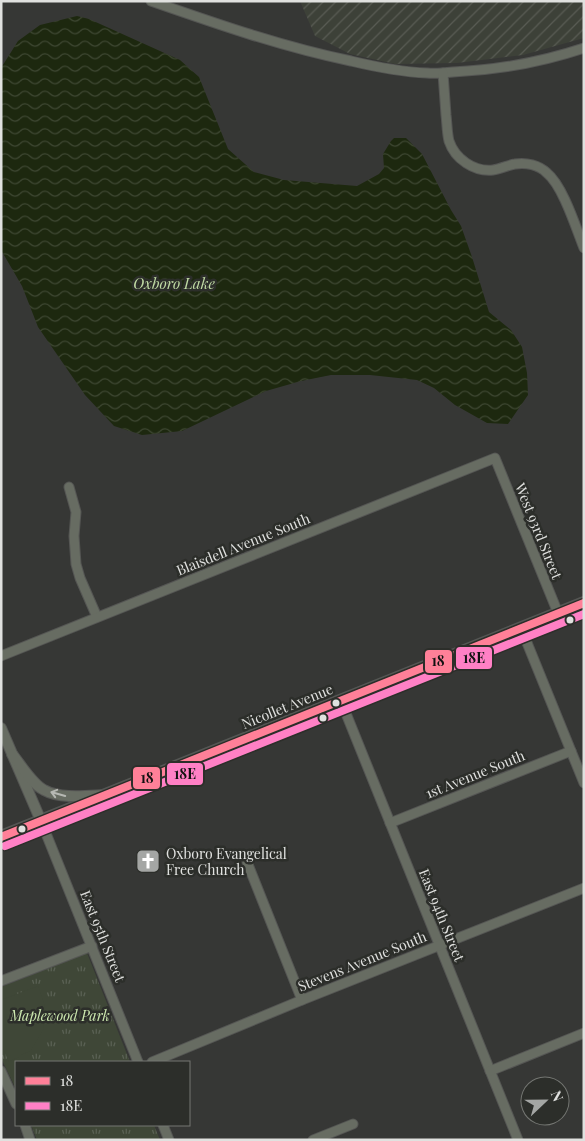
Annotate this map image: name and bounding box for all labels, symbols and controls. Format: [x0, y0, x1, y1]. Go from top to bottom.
water label: Oxboro Lake [133, 273, 215, 293]
street label: West 93rd Street [511, 479, 567, 583]
street label: Blaisdell Avenue South [173, 508, 313, 579]
unlabelled marker [565, 615, 575, 625]
line badge: 18E [455, 646, 493, 670]
text: 18E [463, 648, 485, 667]
line badge: 18 [424, 649, 453, 674]
text: 18 [431, 651, 445, 670]
street label: Nicollet Avenue [238, 679, 336, 733]
unlabelled marker [331, 698, 341, 708]
unlabelled marker [318, 713, 328, 723]
street label: 1st Avenue South [423, 745, 528, 803]
line badge: 18E [166, 762, 204, 786]
text: 18E [174, 764, 196, 783]
line badge: 18 [132, 766, 161, 790]
text: 18 [140, 768, 154, 787]
one-way arrow [50, 789, 66, 798]
unlabelled marker [17, 824, 27, 834]
place label: Oxboro Evangelical Free Church [166, 844, 287, 879]
church icon: Oxboro Evangelical Free Church [135, 848, 161, 874]
street label: East 94th Street [415, 866, 470, 965]
street label: East 95th Street [76, 887, 130, 986]
street label: Stevens Avenue South [295, 926, 430, 996]
park label: Maplewood Park [9, 1006, 110, 1025]
legend [15, 1061, 190, 1126]
text: 18 [60, 1070, 74, 1090]
north arrow [520, 1076, 570, 1126]
text: N [547, 1088, 568, 1104]
text: 18E [60, 1095, 83, 1115]

